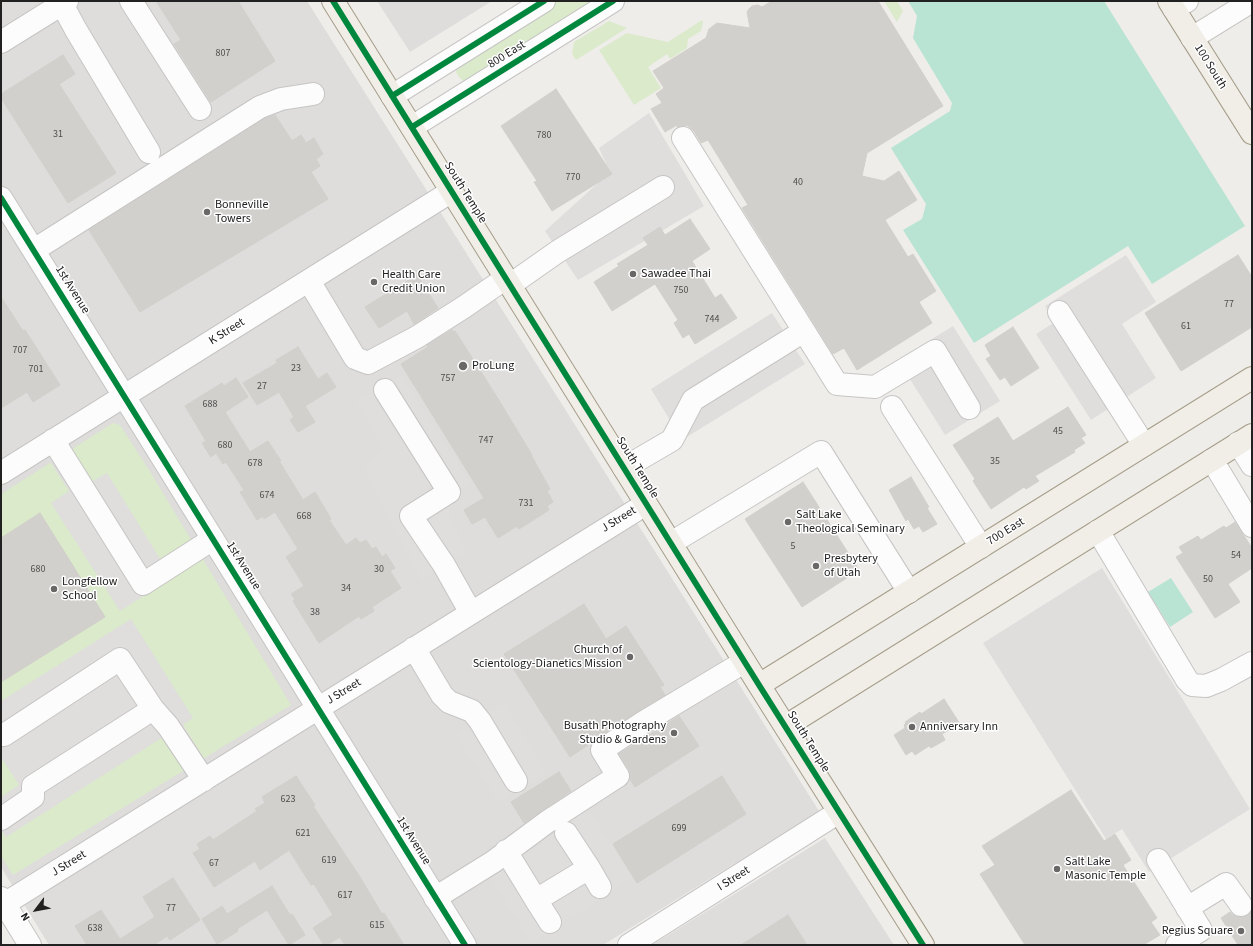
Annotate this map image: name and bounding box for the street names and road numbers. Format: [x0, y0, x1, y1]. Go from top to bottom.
street label: 800 East [486, 38, 528, 72]
street label: 100 South [1191, 42, 1229, 92]
street label: South Temple [440, 160, 490, 226]
street label: 1st Avenue [52, 263, 92, 317]
street label: K Street [206, 315, 248, 349]
street label: South Temple [612, 435, 662, 501]
street label: J Street [599, 504, 639, 536]
street label: 700 East [985, 515, 1027, 549]
street label: 1st Avenue [223, 539, 263, 593]
street label: J Street [324, 676, 364, 708]
street label: South Temple [783, 709, 833, 775]
street label: 1st Avenue [393, 814, 433, 868]
street label: J Street [49, 848, 89, 880]
street label: I Street [715, 863, 753, 895]

